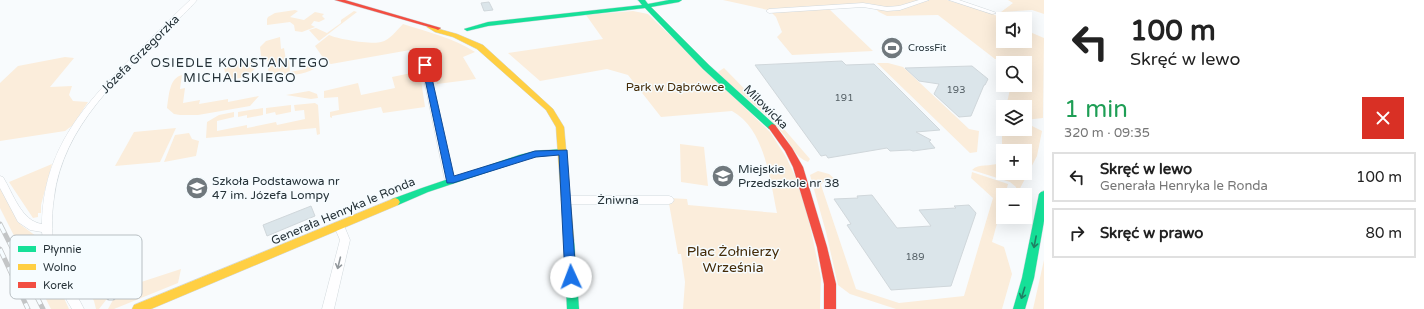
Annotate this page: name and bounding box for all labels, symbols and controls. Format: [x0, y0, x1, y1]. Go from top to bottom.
street label: Józefa Grzegorzka [98, 12, 182, 96]
map controls [996, 12, 1032, 224]
button: sound [996, 12, 1032, 48]
text: 100 m [1130, 14, 1216, 48]
icon: left [1064, 16, 1116, 68]
sports icon: CrossFit [879, 35, 905, 61]
place label: CrossFit [908, 42, 947, 54]
pin [408, 48, 442, 82]
text: Skręć w lewo [1130, 48, 1240, 70]
icon: arrive [414, 54, 436, 76]
district label: OSIEDLE KONSTANTEGO MICHALSKIEGO [150, 55, 330, 86]
button: search [996, 56, 1032, 92]
park label: Park w Dąbrówce [626, 80, 725, 94]
street label: Milowicka [741, 82, 791, 132]
house number: 193 [947, 84, 965, 96]
house number: 191 [835, 92, 853, 104]
text: 1 min [1064, 95, 1128, 124]
button: close [1362, 97, 1404, 139]
button: layers [996, 100, 1032, 136]
text: 320 m · 09:35 [1064, 125, 1150, 141]
button: + [996, 144, 1032, 180]
text: Skręć w lewo [1100, 160, 1192, 178]
place label: Miejskie Przedszkole nr 38 [738, 162, 839, 190]
school or university icon: Miejskie Przedszkole nr 38 [710, 163, 736, 189]
icon: left [1066, 166, 1088, 188]
text: 100 m [1356, 168, 1402, 186]
place label: Szkoła Podstawowa nr 47 im. Józefa Lompy [212, 174, 340, 202]
street label: Generała Henryka le Ronda [269, 174, 417, 248]
school or university icon: Szkoła Podstawowa nr 47 im. Józefa Lompy [184, 175, 210, 201]
text: Generała Henryka le Ronda [1100, 178, 1268, 194]
button: − [996, 188, 1032, 224]
street label: Żniwna [597, 193, 639, 207]
icon: right [1066, 222, 1088, 244]
text: Skręć w prawo [1100, 224, 1203, 242]
text: 80 m [1365, 224, 1402, 242]
legend [10, 235, 142, 299]
one-way arrow [1031, 235, 1039, 248]
text: Płynnie [43, 243, 82, 256]
park label: Plac Żołnierzy Września [687, 243, 780, 276]
house number: 189 [906, 251, 924, 263]
one-way arrow [335, 256, 343, 269]
position arrow [550, 256, 592, 298]
text: Wolno [43, 261, 77, 274]
text: Korek [43, 279, 73, 292]
one-way arrow [1019, 287, 1026, 300]

